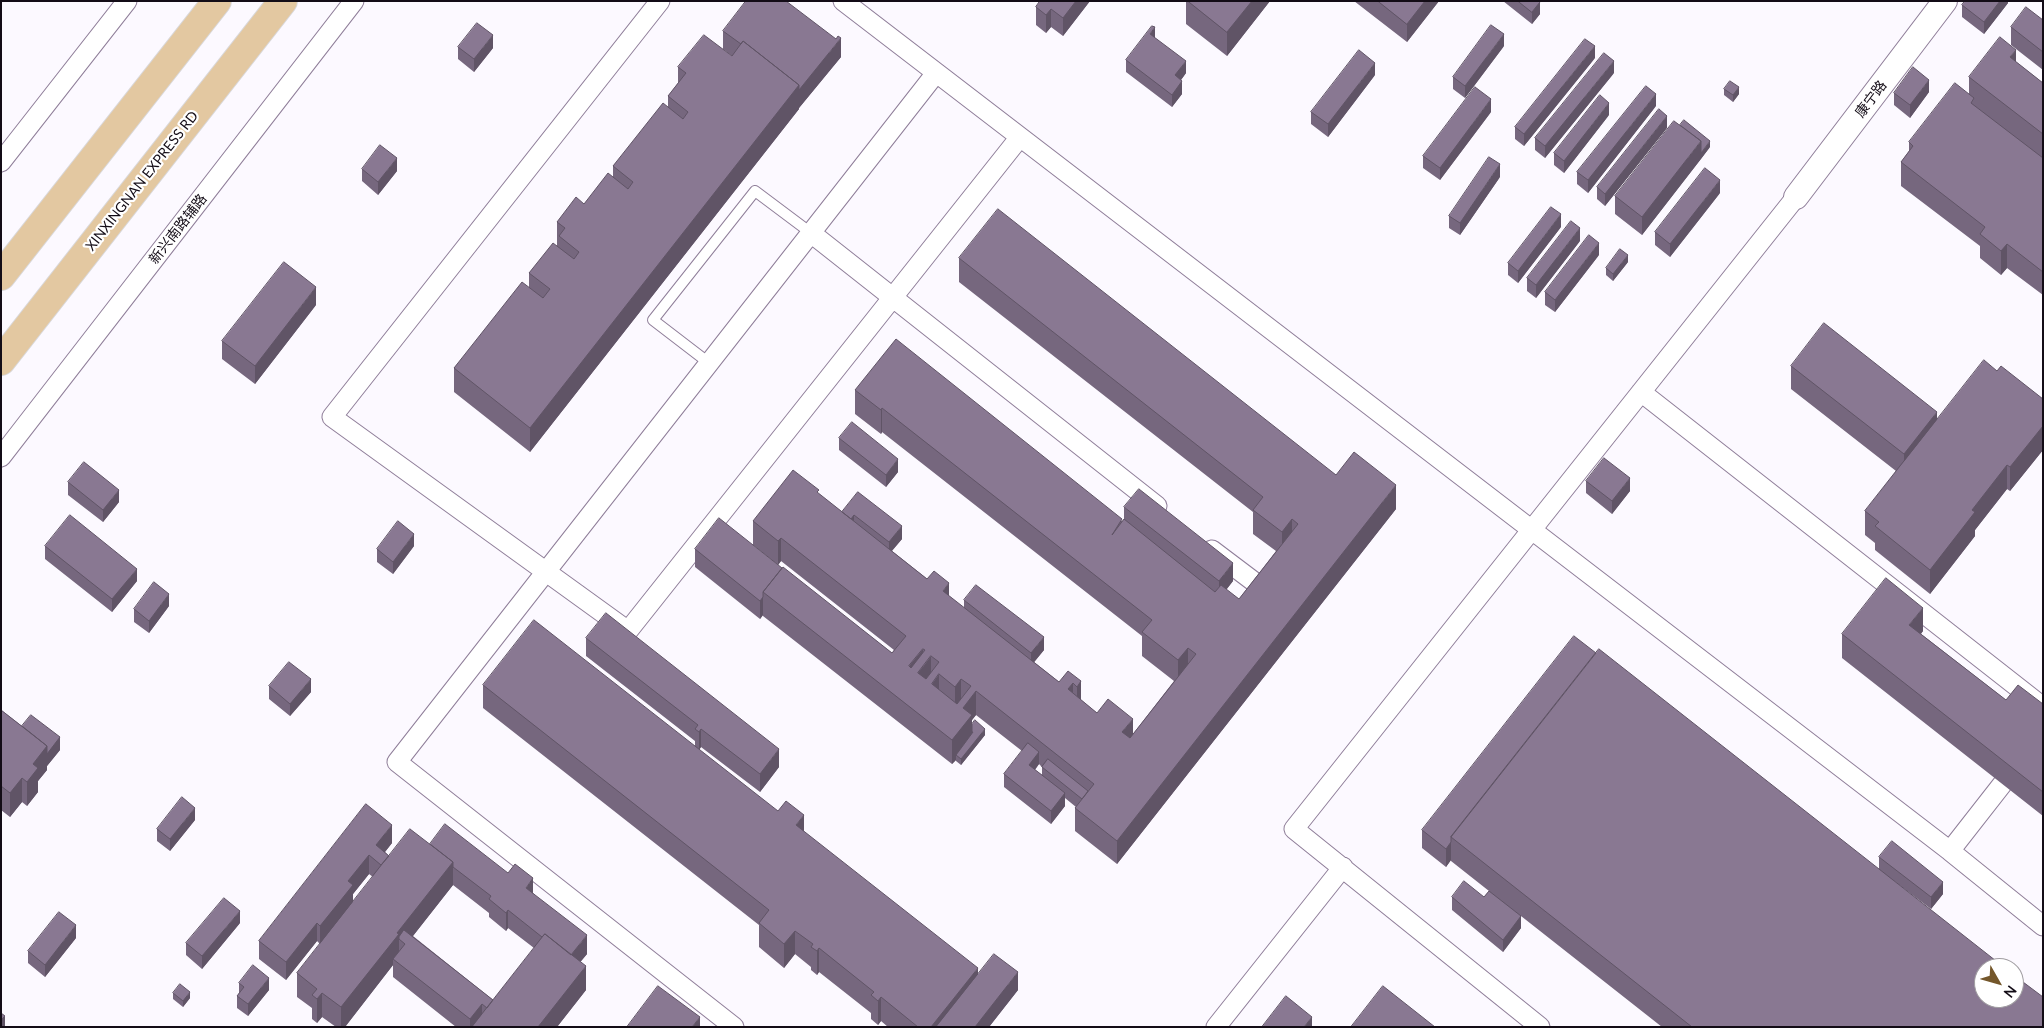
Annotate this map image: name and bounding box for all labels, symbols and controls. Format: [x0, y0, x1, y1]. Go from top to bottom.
street label: 康宁路 [1852, 77, 1890, 121]
street label: XINXINGNAN EXPRESS RD [82, 108, 202, 254]
street label: 新兴南路辅路 [146, 191, 210, 267]
north arrow [1974, 958, 2024, 1008]
text: N [2000, 982, 2020, 1001]

